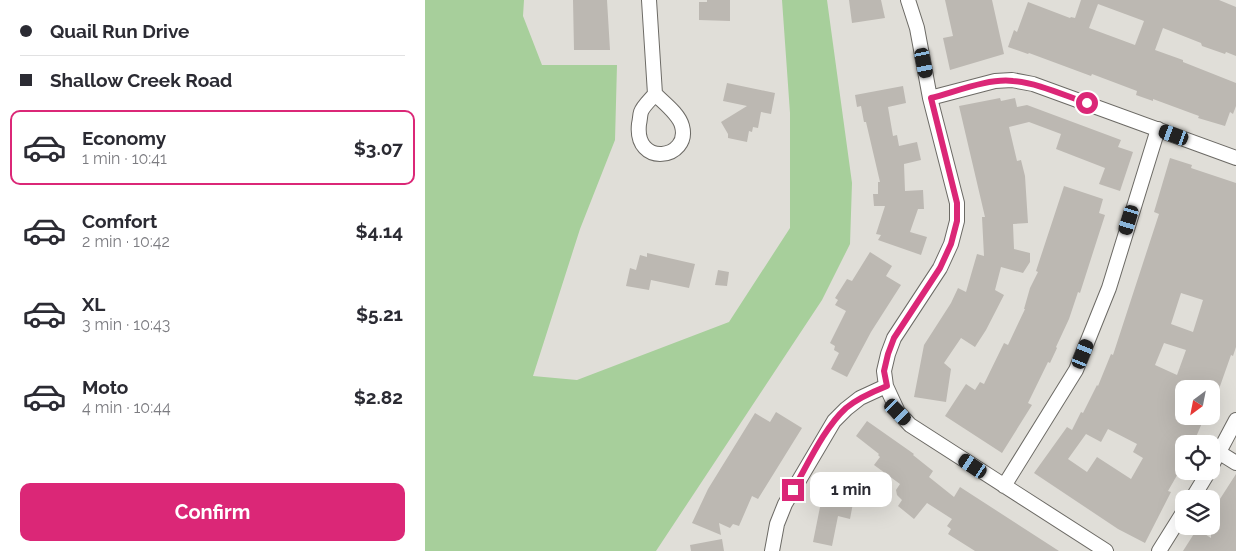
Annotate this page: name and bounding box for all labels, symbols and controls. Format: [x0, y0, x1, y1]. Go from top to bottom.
text: Quail Run Drive [50, 20, 189, 42]
car [913, 47, 934, 79]
text: Shallow Creek Road [50, 69, 232, 91]
route start [1076, 92, 1098, 114]
car [1157, 123, 1190, 147]
icon: car [22, 125, 67, 170]
text: Economy [82, 127, 166, 149]
text: $3.07 [354, 137, 403, 159]
text: 1 min · 10:41 [82, 149, 167, 168]
car [1117, 203, 1140, 237]
icon: car [22, 208, 67, 253]
text: Comfort [82, 210, 157, 232]
text: $4.14 [356, 220, 403, 242]
text: 2 min · 10:42 [82, 232, 170, 251]
icon: car [22, 291, 67, 336]
text: XL [82, 293, 105, 315]
text: $5.21 [356, 303, 403, 325]
text: 3 min · 10:43 [82, 315, 170, 334]
car [1070, 337, 1095, 371]
icon: car [22, 374, 67, 419]
text: Moto [82, 376, 128, 398]
north arrow [1175, 380, 1220, 425]
map controls [1175, 380, 1220, 535]
text: $2.82 [354, 386, 403, 408]
car [882, 396, 913, 428]
text: 4 min · 10:44 [82, 398, 171, 417]
button: locate [1175, 435, 1220, 480]
car [956, 451, 989, 481]
callout: 1 min [811, 472, 893, 508]
route end [782, 479, 804, 501]
text: 1 min [831, 480, 871, 499]
button: Confirm [20, 483, 405, 541]
button: layers [1175, 490, 1220, 535]

